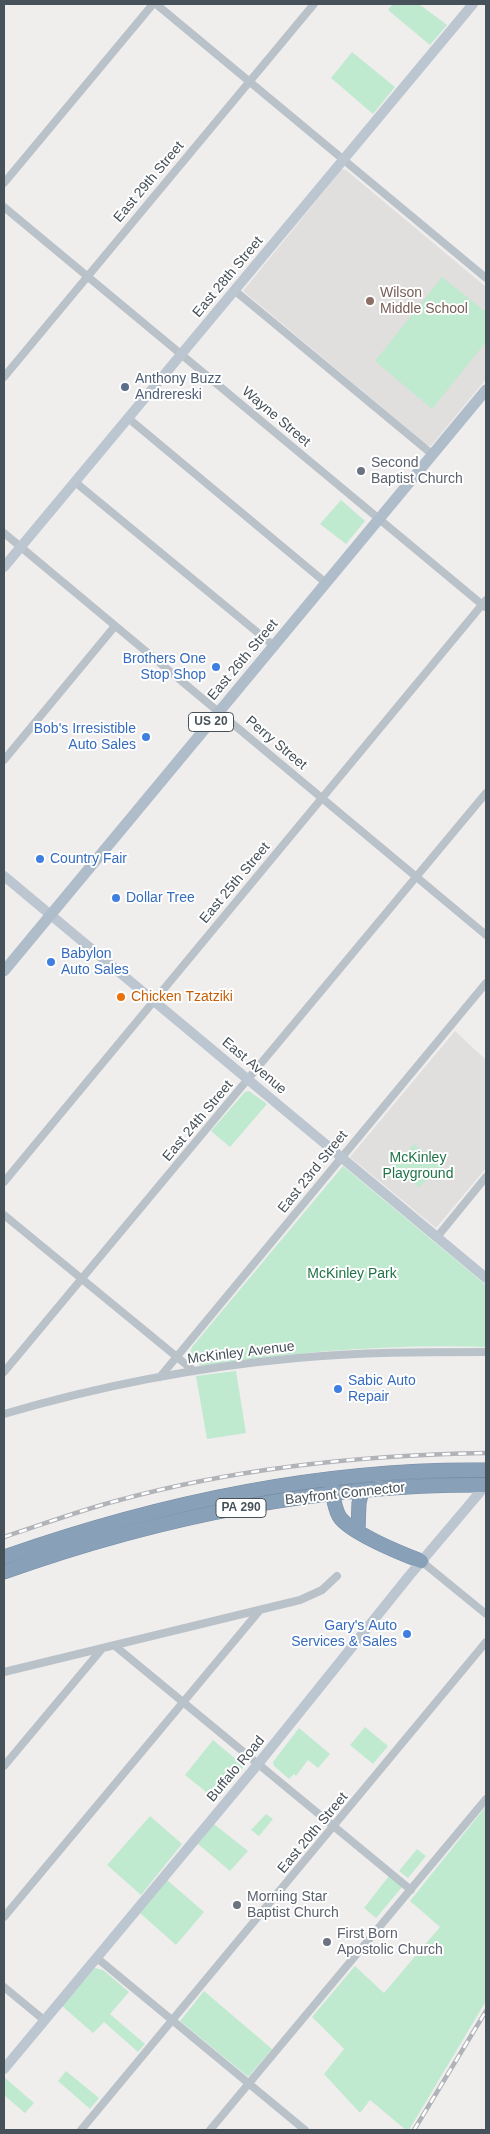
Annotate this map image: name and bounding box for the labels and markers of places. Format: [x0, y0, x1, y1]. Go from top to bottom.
place label: Wilson Middle School [380, 285, 468, 318]
marker: Wilson Middle School [364, 295, 376, 307]
place label: Anthony Buzz Andrereski [135, 371, 221, 404]
marker: Anthony Buzz Andrereski [119, 381, 131, 393]
place label: Second Baptist Church [371, 455, 463, 488]
marker: Second Baptist Church [355, 465, 367, 477]
place label: Brothers One Stop Shop [123, 651, 206, 684]
marker: Brothers One Stop Shop [210, 661, 222, 673]
place label: Bob's Irresistible Auto Sales [34, 721, 136, 754]
marker: Bob's Irresistible Auto Sales [140, 731, 152, 743]
place label: Country Fair [50, 851, 127, 867]
marker: Country Fair [34, 853, 46, 865]
place label: Dollar Tree [126, 890, 195, 906]
marker: Dollar Tree [110, 892, 122, 904]
place label: Babylon Auto Sales [61, 946, 129, 979]
marker: Babylon Auto Sales [45, 956, 57, 968]
place label: Chicken Tzatziki [131, 989, 233, 1005]
marker: Chicken Tzatziki [115, 991, 127, 1003]
place label: Sabic Auto Repair [348, 1373, 416, 1405]
marker: Sabic Auto Repair [332, 1383, 344, 1395]
place label: Gary's Auto Services & Sales [291, 1618, 397, 1650]
marker: Gary's Auto Services & Sales [401, 1628, 413, 1640]
place label: Morning Star Baptist Church [247, 1889, 339, 1921]
marker: Morning Star Baptist Church [231, 1899, 243, 1911]
place label: First Born Apostolic Church [337, 1926, 443, 1958]
marker: First Born Apostolic Church [321, 1936, 333, 1948]

